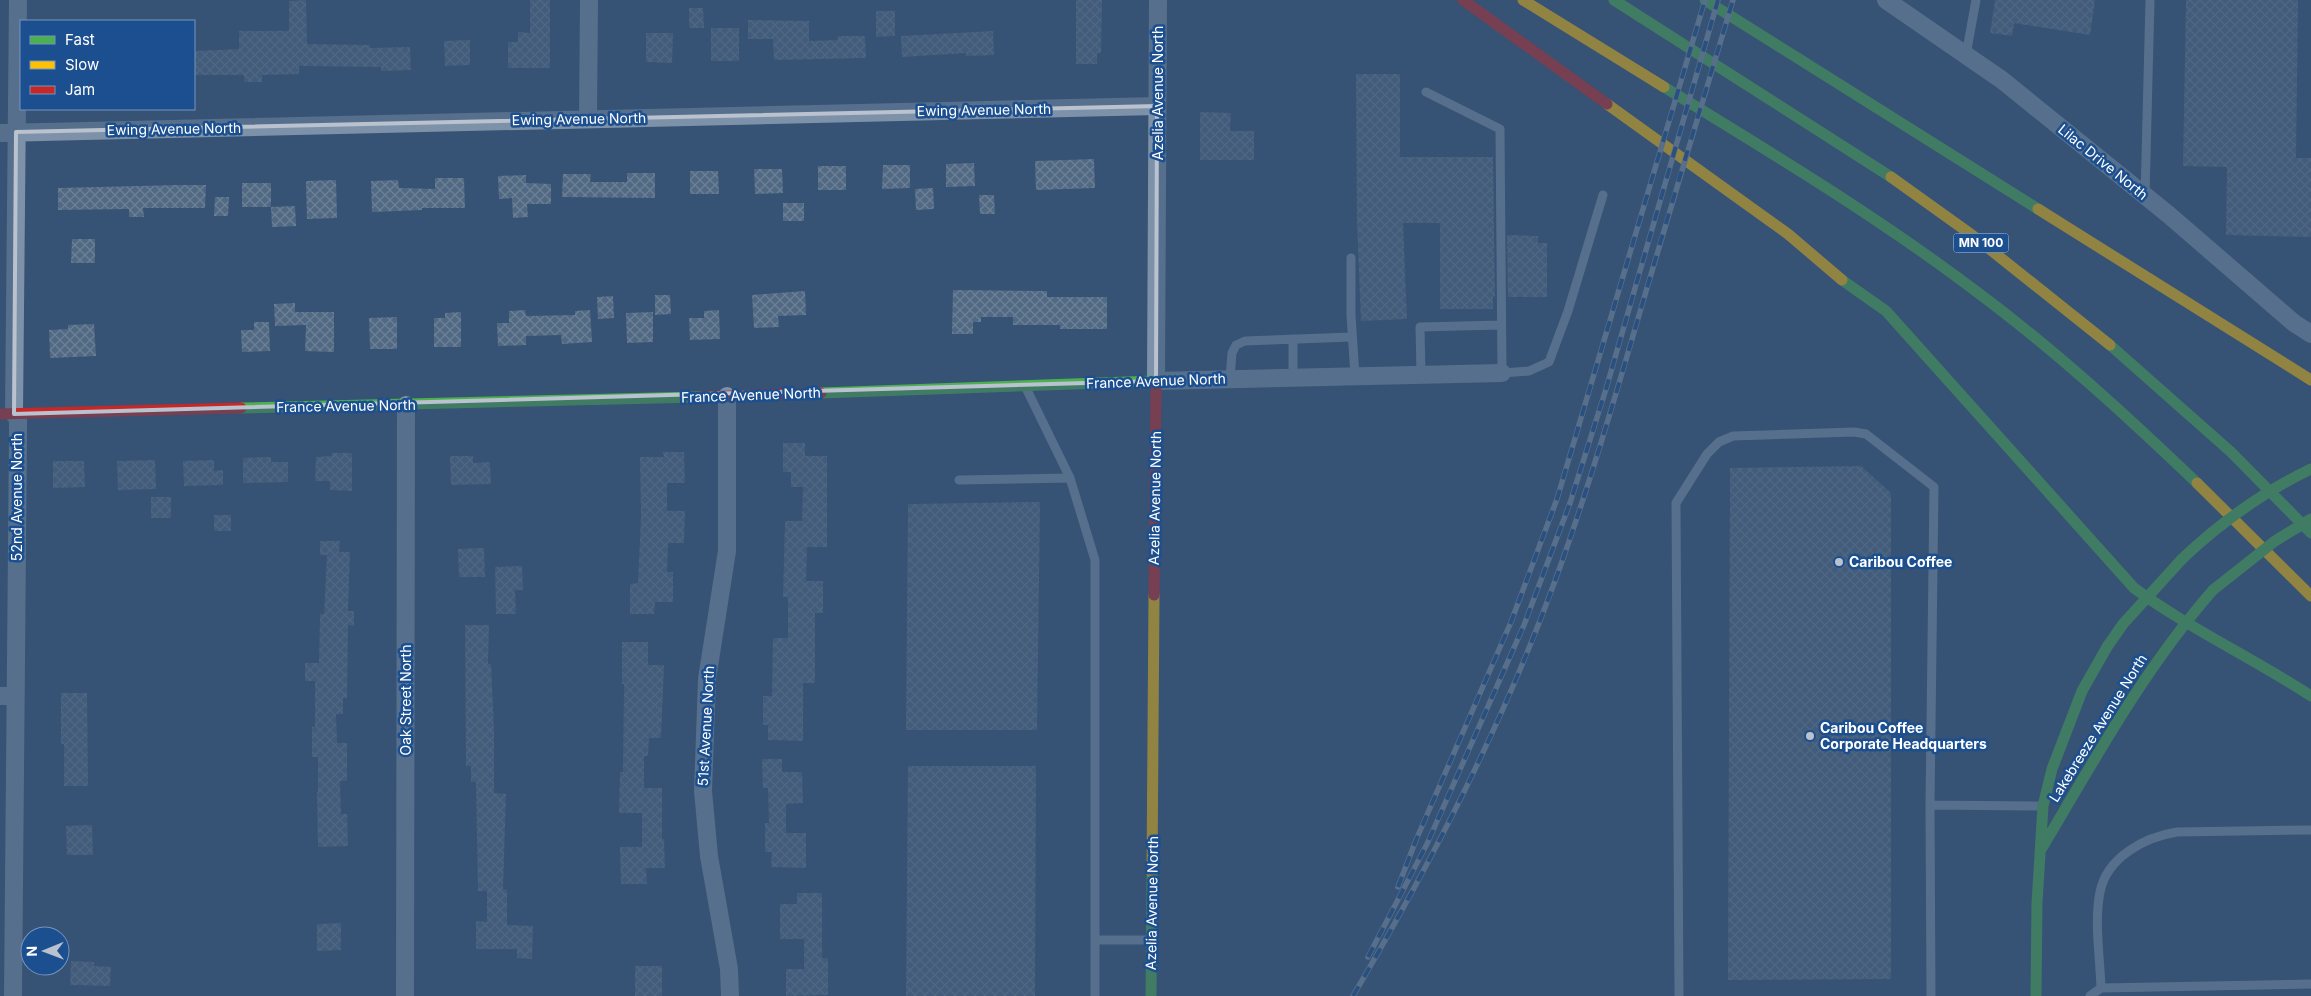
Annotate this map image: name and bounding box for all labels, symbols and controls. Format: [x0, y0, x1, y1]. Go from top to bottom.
legend [20, 20, 195, 110]
street label: Azelia Avenue North [1149, 26, 1166, 160]
text: Fast [65, 30, 95, 49]
text: Slow [65, 55, 99, 74]
text: Jam [65, 80, 95, 99]
street label: Ewing Avenue North [917, 100, 1051, 119]
street label: Ewing Avenue North [512, 109, 646, 128]
street label: Ewing Avenue North [107, 119, 241, 138]
street label: Lilac Drive North [2055, 120, 2152, 203]
road number: MN 100 [1954, 234, 2008, 252]
street label: France Avenue North [1086, 370, 1226, 391]
street label: France Avenue North [681, 384, 821, 405]
street label: France Avenue North [276, 396, 416, 415]
street label: Azelia Avenue North [1145, 431, 1164, 565]
street label: 52nd Avenue North [8, 433, 25, 561]
place label: Caribou Coffee [1849, 553, 1952, 570]
marker: Caribou Coffee [1833, 556, 1845, 568]
street label: Oak Street North [397, 645, 414, 755]
street label: Lakebreeze Avenue North [2045, 651, 2150, 805]
street label: 51st Avenue North [694, 665, 717, 787]
place label: Caribou Coffee Corporate Headquarters [1820, 719, 1987, 752]
marker: Caribou Coffee Corporate Headquarters [1804, 730, 1816, 742]
street label: Azelia Avenue North [1142, 836, 1161, 970]
north arrow [20, 926, 70, 976]
text: N [23, 946, 40, 957]

